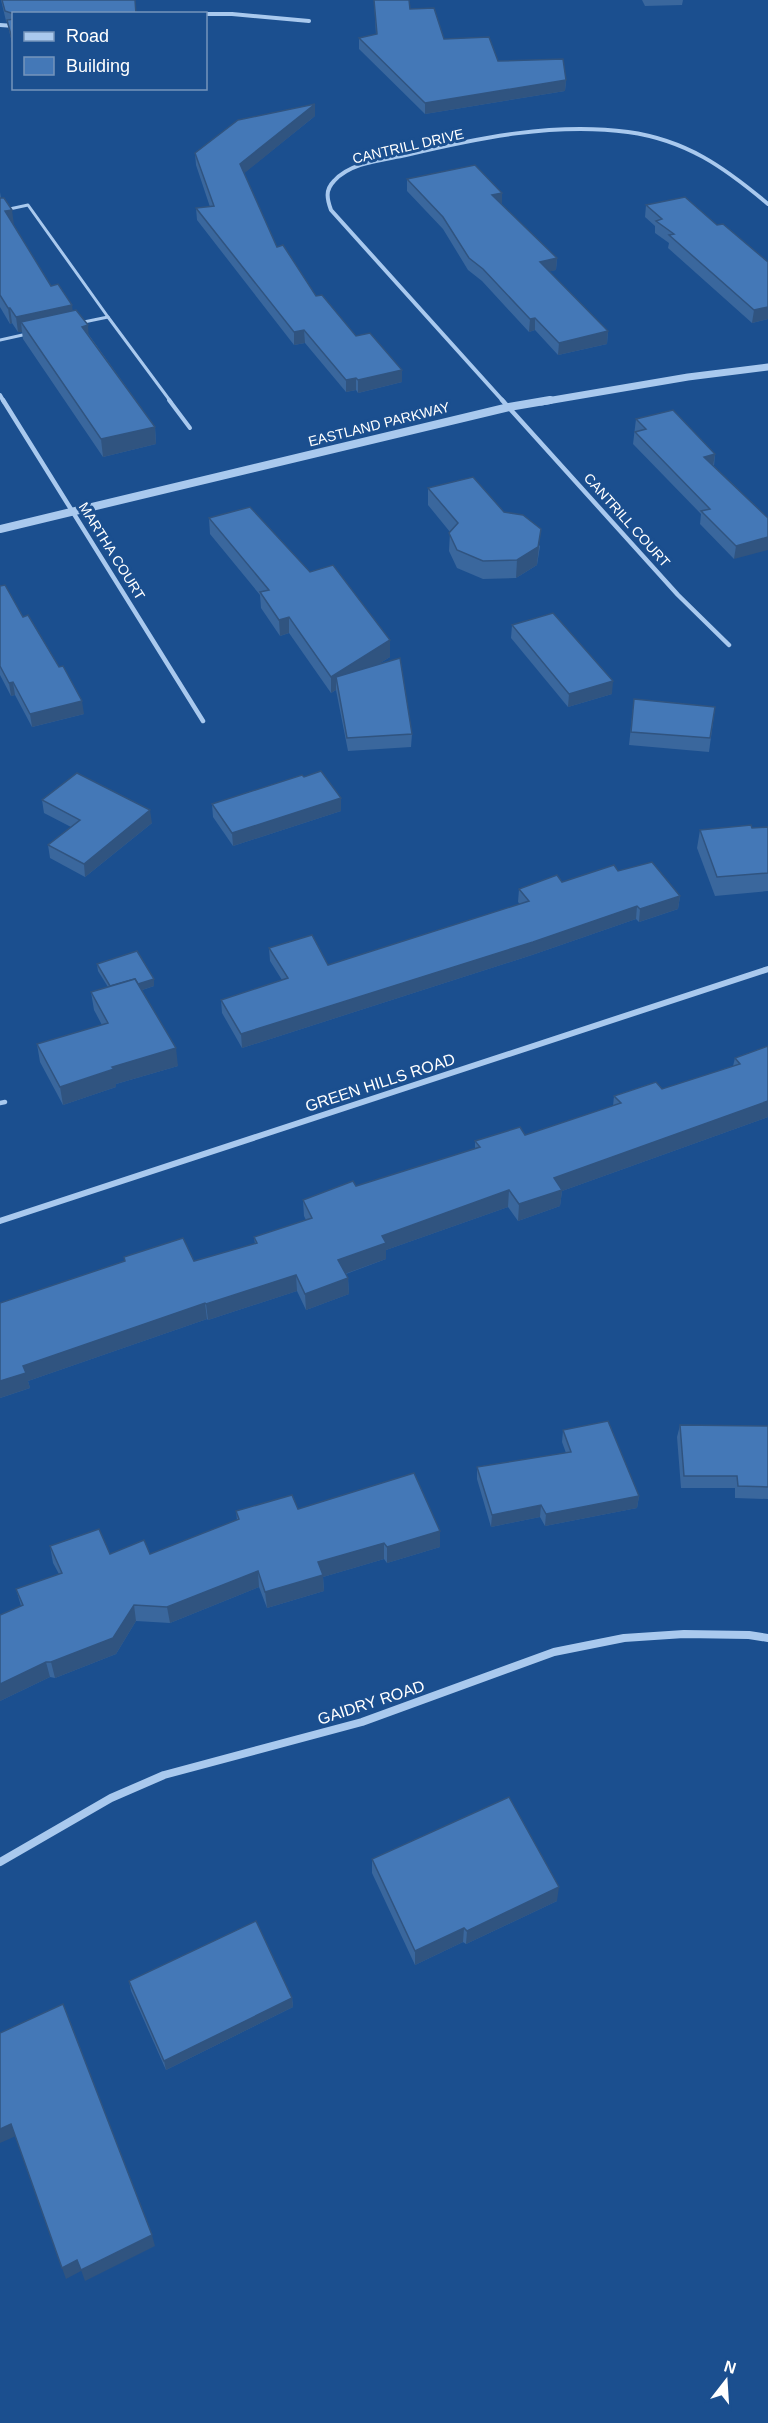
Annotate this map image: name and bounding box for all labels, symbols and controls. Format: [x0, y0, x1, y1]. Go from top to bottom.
legend [12, 12, 207, 90]
text: Road [66, 26, 109, 46]
text: Building [66, 56, 130, 76]
street label: CANTRILL DRIVE [351, 125, 465, 167]
street label: EASTLAND PARKWAY [307, 399, 452, 449]
street label: CANTRILL COURT [581, 470, 674, 570]
street label: MARTHA COURT [76, 499, 149, 603]
street label: GREEN HILLS ROAD [303, 1050, 457, 1115]
street label: GAIDRY ROAD [316, 1677, 427, 1728]
north arrow [696, 2351, 756, 2411]
text: N [722, 2357, 738, 2377]

